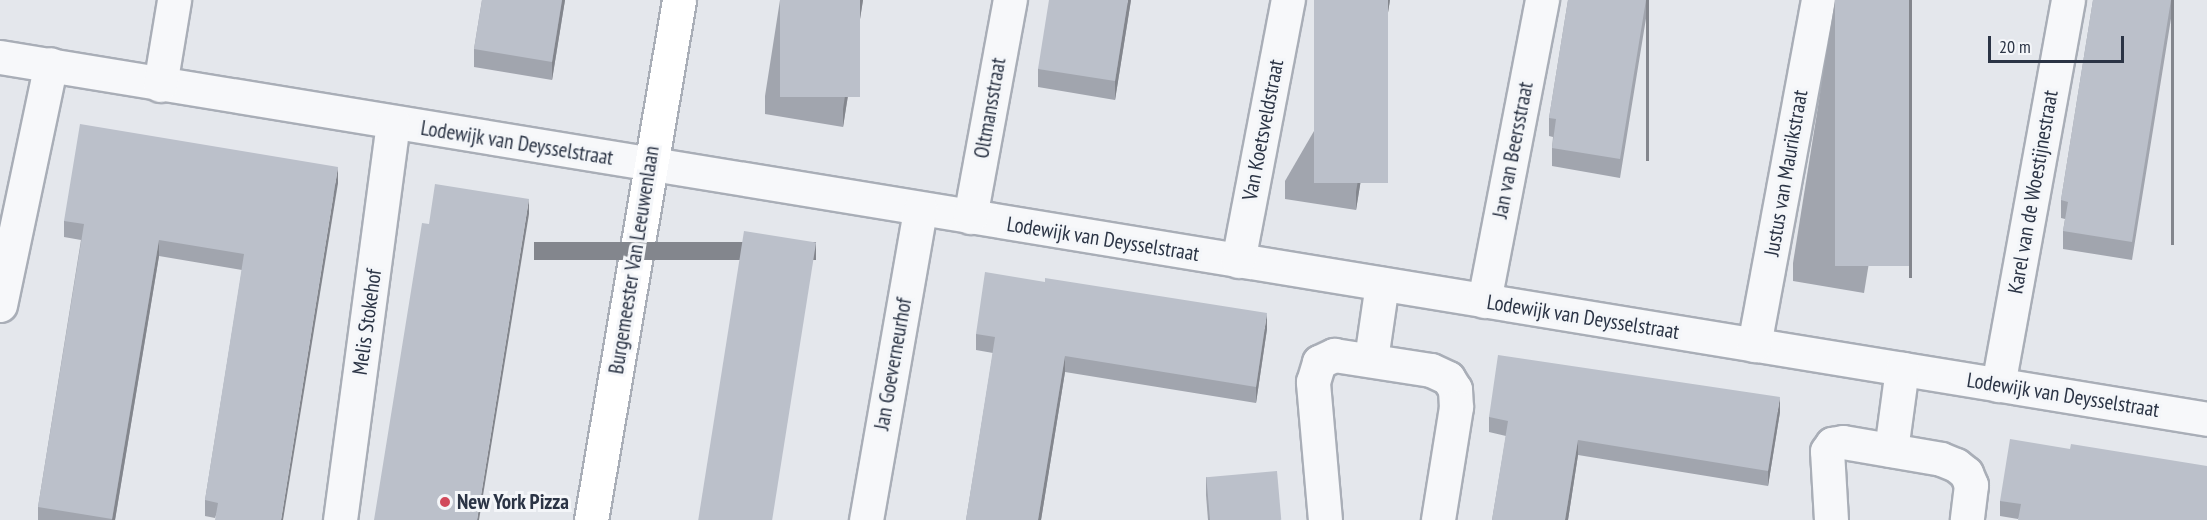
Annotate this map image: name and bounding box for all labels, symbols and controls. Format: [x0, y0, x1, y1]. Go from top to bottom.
scale bar [1991, 24, 2128, 62]
text: 20 m [1999, 35, 2031, 58]
street label: Oltmansstraat [969, 56, 1011, 160]
street label: Van Koetsveldstraat [1237, 57, 1289, 203]
street label: Jan van Beersstraat [1487, 80, 1539, 220]
street label: Justus van Maurikstraat [1759, 88, 1813, 258]
street label: Karel van de Woestijnestraat [2003, 88, 2063, 296]
street label: Lodewijk van Deysselstraat [419, 115, 615, 171]
street label: Burgemeester Van Leeuwenlaan [603, 144, 665, 376]
street label: Lodewijk van Deysselstraat [1005, 211, 1201, 267]
street label: Melis Stokehof [347, 267, 387, 377]
street label: Lodewijk van Deysselstraat [1485, 289, 1681, 345]
street label: Jan Goeverneurhof [869, 296, 917, 432]
street label: Lodewijk van Deysselstraat [1965, 367, 2161, 423]
place label: New York Pizza [457, 489, 571, 515]
marker: New York Pizza [438, 495, 452, 509]

